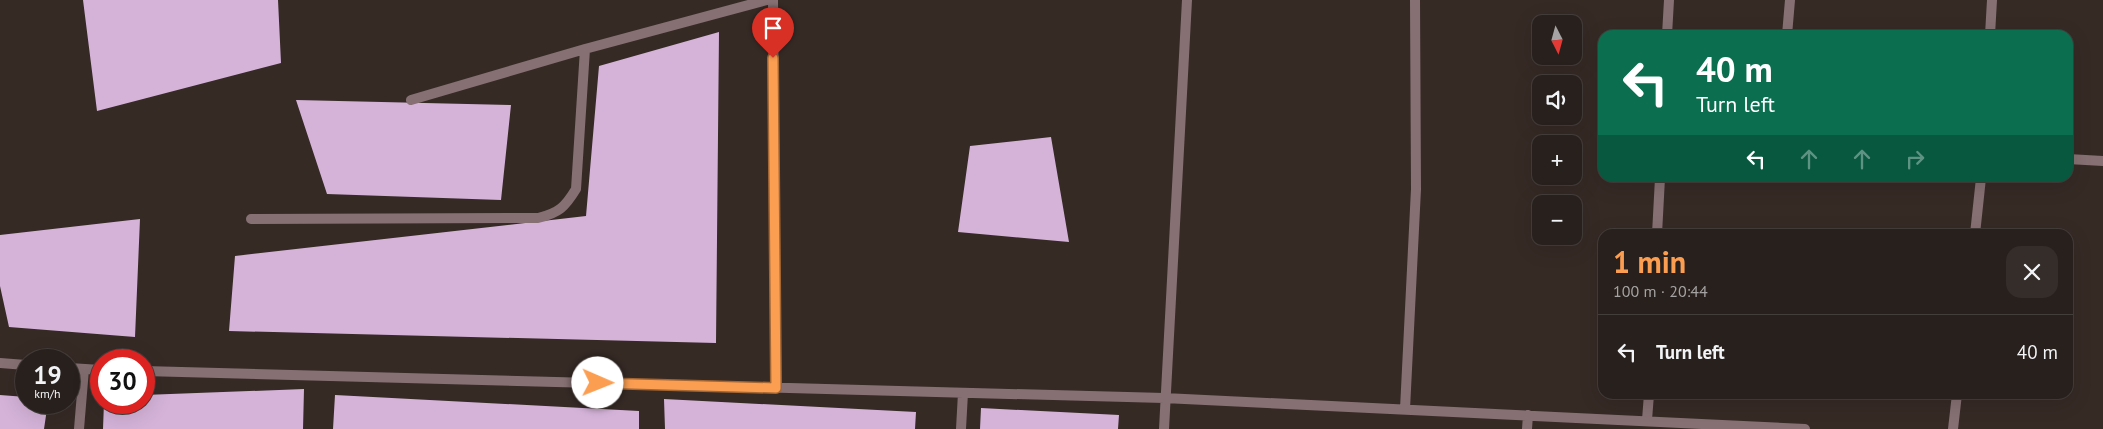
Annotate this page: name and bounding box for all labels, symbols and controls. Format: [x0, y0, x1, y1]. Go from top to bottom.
pin [752, 7, 794, 58]
icon: arrive [759, 14, 787, 42]
north arrow [1532, 15, 1582, 65]
map controls [1532, 15, 1582, 245]
text: 40 m [1696, 46, 1773, 92]
icon: left [1613, 50, 1678, 115]
button: sound [1532, 75, 1582, 125]
text: Turn left [1696, 90, 1775, 118]
button: + [1532, 135, 1582, 185]
icon: left [1742, 145, 1770, 173]
icon: ahead [1795, 145, 1823, 173]
icon: ahead [1848, 145, 1876, 173]
icon: right [1901, 145, 1929, 173]
button: − [1532, 195, 1582, 245]
text: 1 min [1613, 242, 1686, 281]
button: close [2006, 246, 2058, 298]
text: 100 m · 20:44 [1613, 281, 1708, 301]
icon: left [1613, 338, 1641, 366]
text: Turn left [1656, 340, 1725, 364]
text: 40 m [2017, 340, 2058, 364]
speed limit sign: 30 [90, 349, 155, 414]
position arrow [571, 356, 623, 408]
text: 19 [33, 359, 62, 391]
text: km/h [34, 386, 61, 401]

